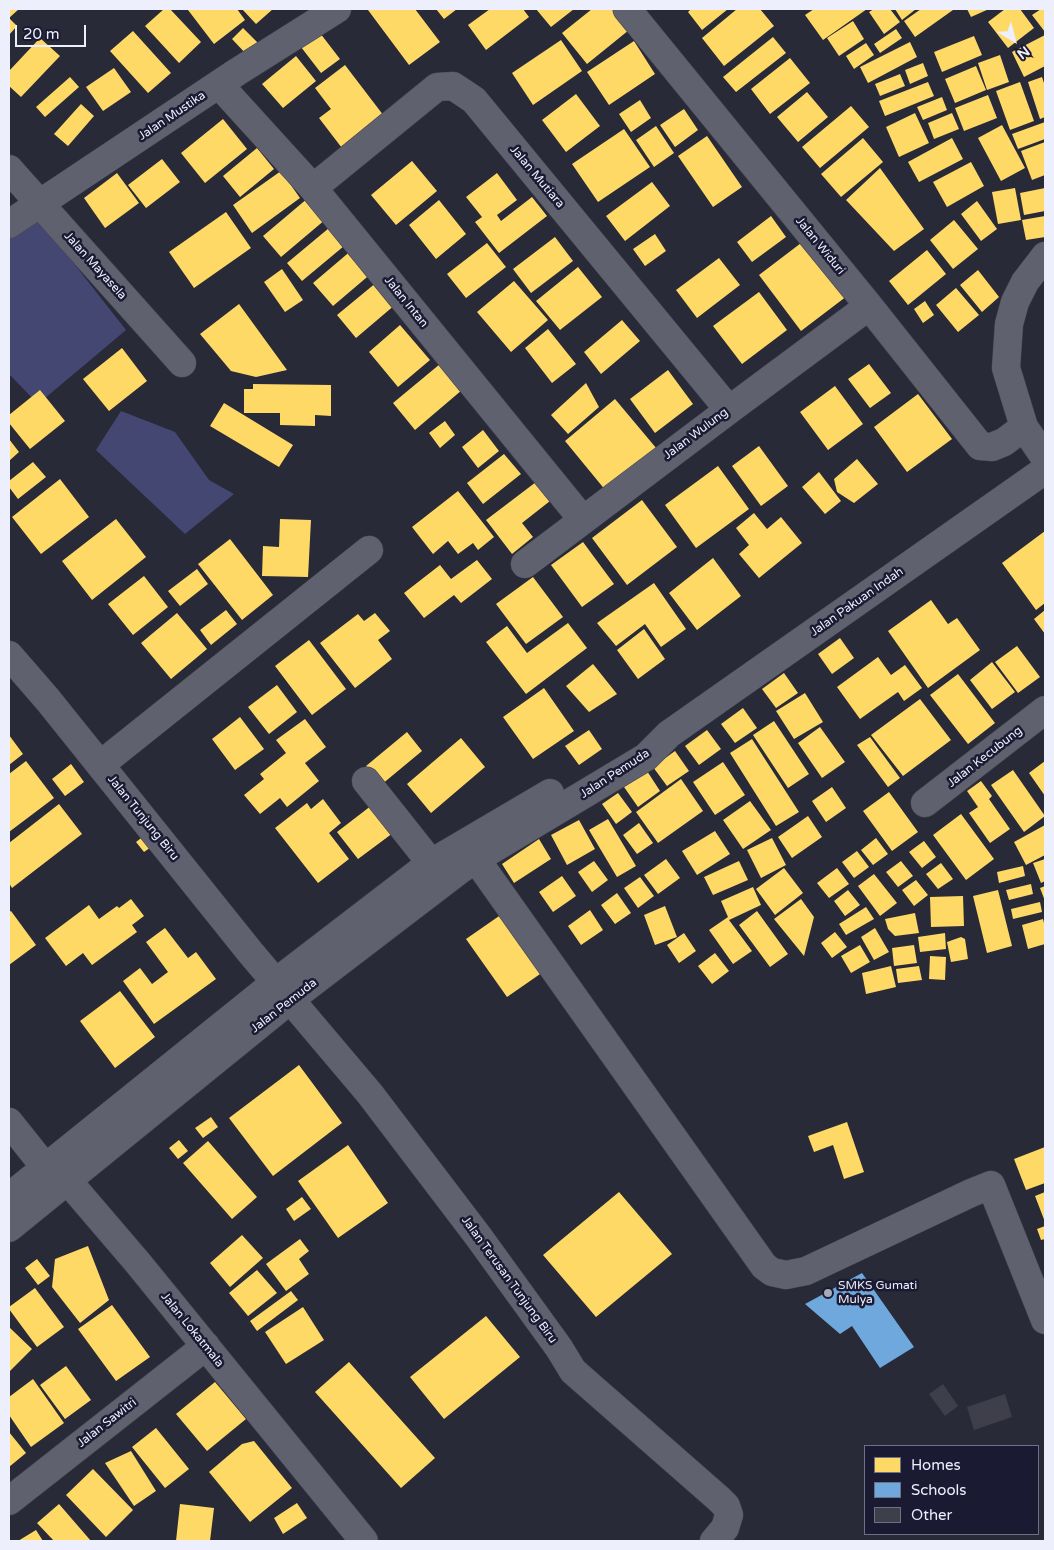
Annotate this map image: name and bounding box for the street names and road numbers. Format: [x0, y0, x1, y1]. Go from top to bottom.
street label: Jalan Mustika [136, 88, 208, 144]
street label: Jalan Mutiara [507, 143, 567, 211]
street label: Jalan Widuri [792, 214, 848, 278]
street label: Jalan Mayasela [61, 229, 129, 303]
street label: Jalan Intan [381, 274, 431, 330]
street label: Jalan Wulung [661, 405, 731, 463]
street label: Jalan Pakuan Indah [808, 564, 906, 640]
street label: Jalan Kecubung [945, 723, 1025, 791]
street label: Jalan Pemuda [578, 746, 652, 802]
street label: Jalan Tunjung Biru [104, 773, 182, 863]
street label: Jalan Pemuda [248, 976, 320, 1036]
street label: Jalan Terusan Tunjung Biru [458, 1214, 560, 1346]
street label: Jalan Lokatmala [158, 1290, 226, 1370]
street label: Jalan Sawitri [75, 1395, 139, 1451]

